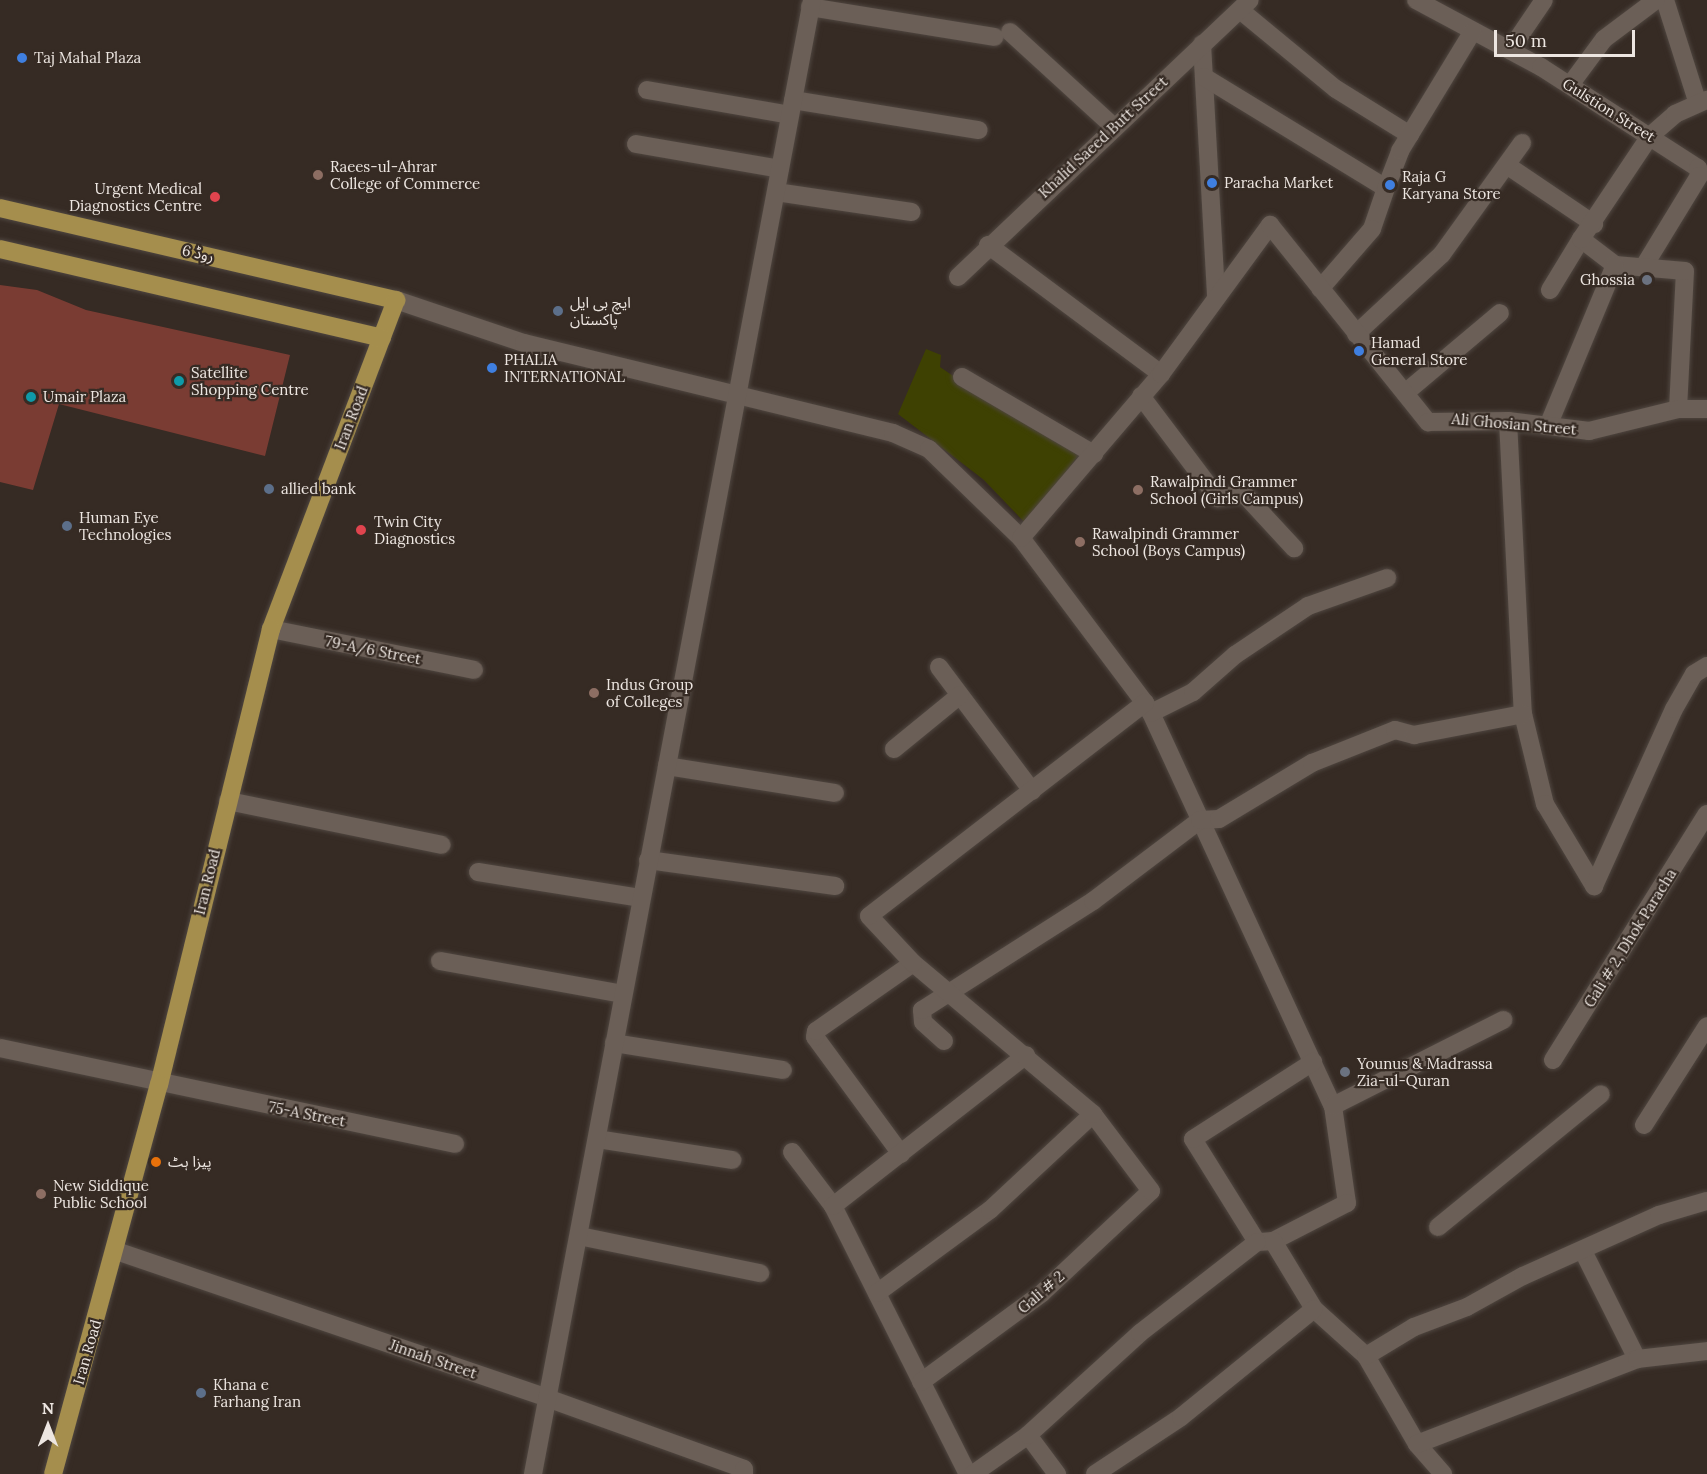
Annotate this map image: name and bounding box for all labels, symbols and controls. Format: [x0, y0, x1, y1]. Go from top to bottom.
scale bar [1497, 18, 1638, 56]
text: 50 m [1505, 29, 1547, 52]
place label: Taj Mahal Plaza [34, 49, 141, 67]
marker: Taj Mahal Plaza [15, 51, 29, 65]
street label: Khalid Saeed Butt Street [1035, 72, 1171, 202]
street label: Gulstion Street [1559, 74, 1659, 146]
place label: Raees-ul-Ahrar College of Commerce [330, 157, 480, 192]
place label: Raja G Karyana Store [1402, 167, 1501, 202]
marker: Raees-ul-Ahrar College of Commerce [311, 168, 325, 182]
place label: Paracha Market [1224, 174, 1333, 192]
marker: Paracha Market [1205, 176, 1219, 190]
marker: Raja G Karyana Store [1383, 178, 1397, 192]
place label: Urgent Medical Diagnostics Centre [69, 179, 202, 214]
marker: Urgent Medical Diagnostics Centre [206, 188, 224, 206]
street label: روڈ 6 [180, 241, 216, 265]
place label: Ghossia [1580, 271, 1635, 289]
marker: Ghossia [1640, 273, 1654, 287]
place label: ایچ بی ایل پاکستان [570, 293, 631, 328]
marker: ایچ بی ایل پاکستان [551, 304, 565, 318]
place label: Hamad General Store [1371, 333, 1467, 368]
marker: Hamad General Store [1352, 344, 1366, 358]
place label: PHALIA INTERNATIONAL [504, 350, 625, 385]
marker: PHALIA INTERNATIONAL [485, 361, 499, 375]
place label: Satellite Shopping Centre [191, 363, 309, 398]
marker: Satellite Shopping Centre [172, 374, 186, 388]
street label: Iran Road [331, 384, 371, 452]
place label: Umair Plaza [43, 388, 126, 406]
marker: Umair Plaza [24, 390, 38, 404]
street label: Ali Ghosian Street [1451, 410, 1577, 438]
place label: Rawalpindi Grammer School (Girls Campus) [1150, 472, 1303, 507]
place label: allied bank [281, 480, 356, 498]
marker: allied bank [262, 482, 276, 496]
marker: Rawalpindi Grammer School (Girls Campus) [1131, 483, 1145, 497]
place label: Human Eye Technologies [79, 508, 172, 543]
place label: Twin City Diagnostics [374, 512, 455, 547]
marker: Human Eye Technologies [60, 519, 74, 533]
marker: Twin City Diagnostics [352, 521, 370, 539]
place label: Rawalpindi Grammer School (Boys Campus) [1092, 524, 1245, 559]
marker: Rawalpindi Grammer School (Boys Campus) [1073, 535, 1087, 549]
street label: 79-A/6 Street [324, 632, 422, 668]
place label: Indus Group of Colleges [606, 675, 693, 710]
marker: Indus Group of Colleges [587, 686, 601, 700]
street label: Iran Road [190, 847, 224, 917]
street label: Gali # 2, Dhok Paracha [1580, 865, 1680, 1011]
place label: Younus & Madrassa Zia-ul-Quran [1357, 1054, 1493, 1089]
marker: Younus & Madrassa Zia-ul-Quran [1338, 1065, 1352, 1079]
street label: 75-A Street [267, 1098, 347, 1130]
place label: پیزا ہٹ [168, 1153, 212, 1171]
marker: پیزا ہٹ [149, 1155, 163, 1169]
place label: New Siddique Public School [53, 1176, 149, 1211]
marker: New Siddique Public School [34, 1187, 48, 1201]
street label: Gali # 2 [1014, 1267, 1068, 1317]
street label: Iran Road [69, 1317, 105, 1387]
street label: Jinnah Street [387, 1336, 479, 1382]
place label: Khana e Farhang Iran [213, 1375, 301, 1410]
marker: Khana e Farhang Iran [194, 1386, 208, 1400]
north arrow [18, 1396, 78, 1456]
text: N [42, 1398, 54, 1418]

